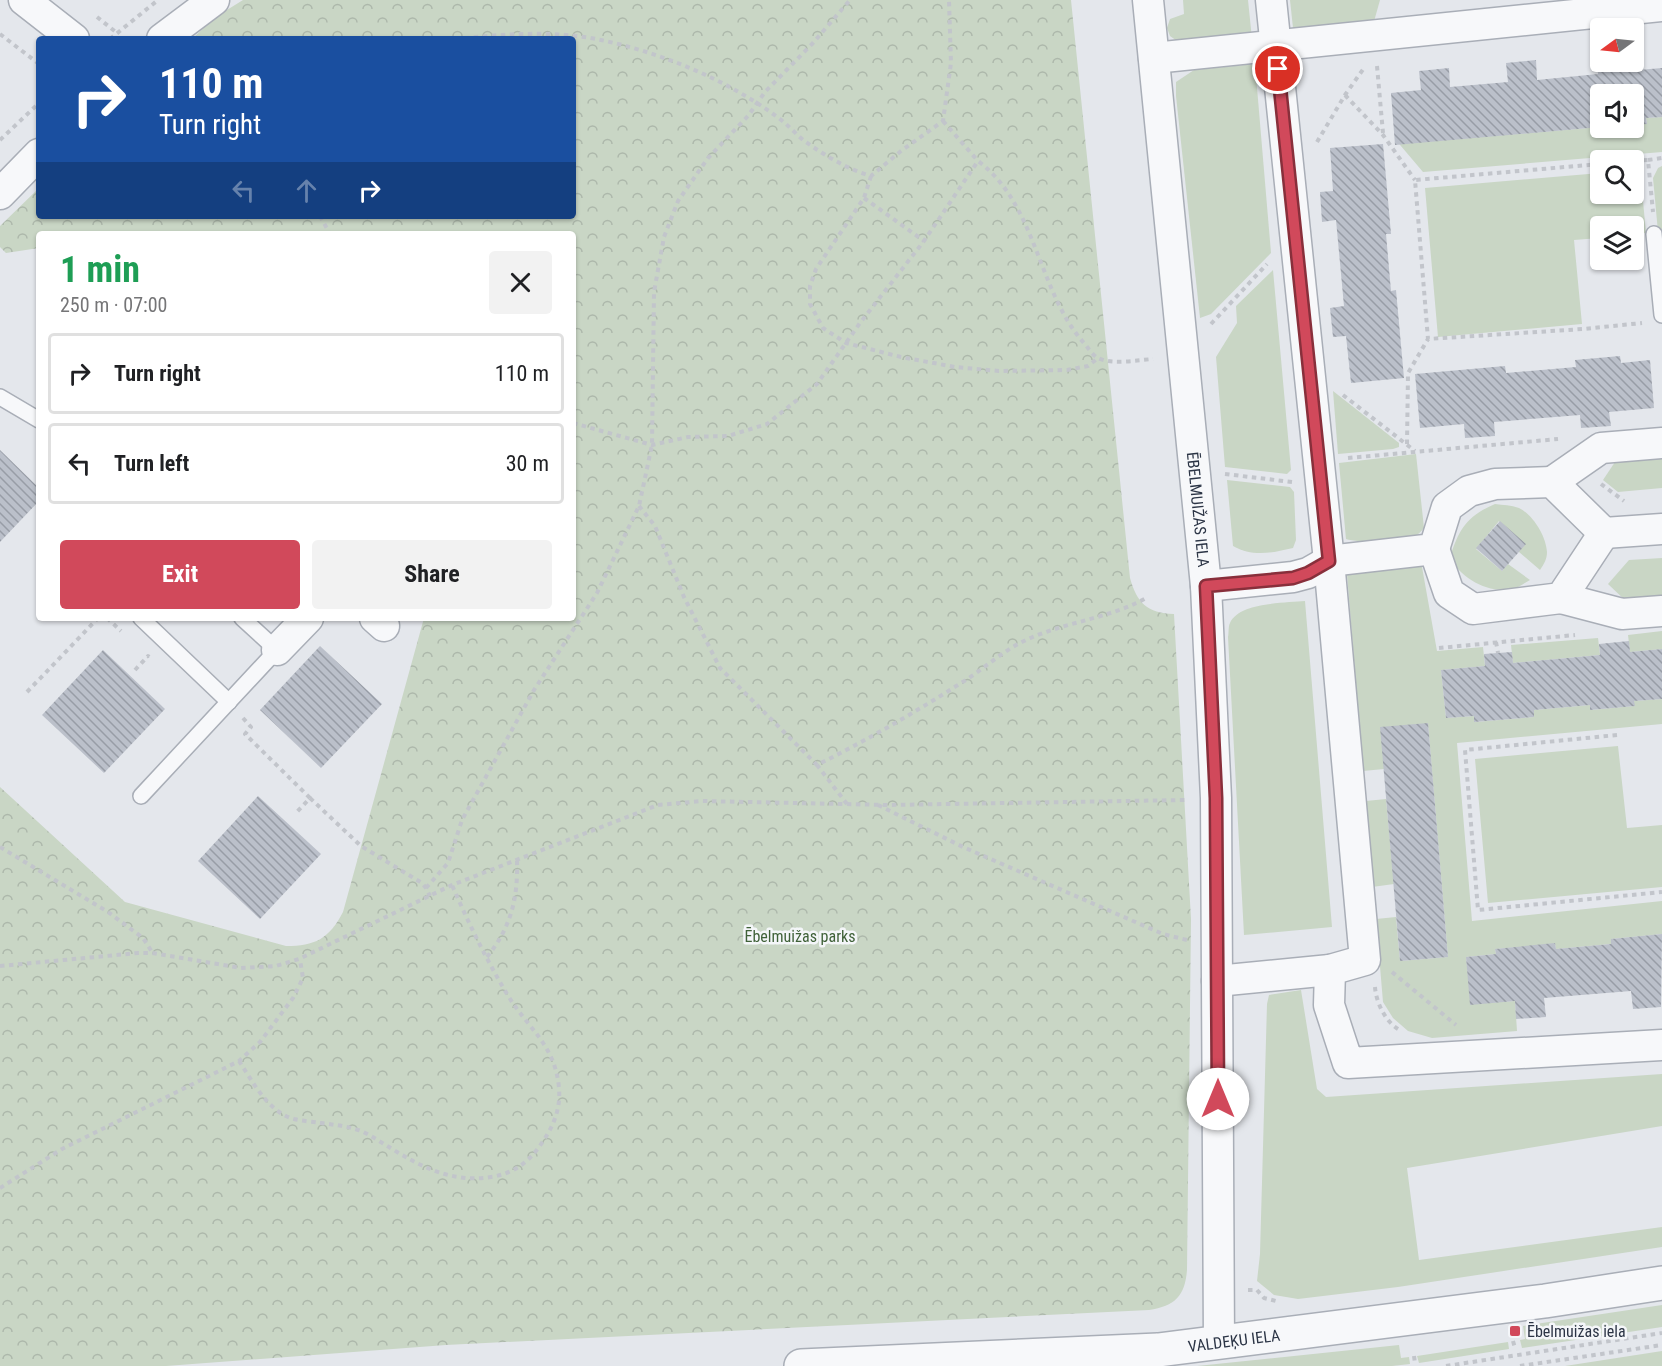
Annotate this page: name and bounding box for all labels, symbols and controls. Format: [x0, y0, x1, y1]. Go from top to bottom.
north arrow [1590, 18, 1644, 72]
map controls [1590, 18, 1644, 270]
pin [1252, 43, 1303, 94]
icon: arrive [1261, 52, 1294, 85]
text: 110 m [159, 59, 264, 108]
icon: right [60, 60, 138, 138]
button: sound [1590, 84, 1644, 138]
text: Turn right [159, 109, 261, 141]
button: search [1590, 150, 1644, 204]
icon: left [227, 174, 260, 207]
icon: ahead [290, 174, 323, 207]
icon: right [353, 174, 386, 207]
button: layers [1590, 216, 1644, 270]
text: 1 min [60, 249, 140, 291]
button: close [489, 251, 552, 314]
text: 250 m · 07:00 [60, 293, 167, 317]
icon: right [63, 357, 96, 390]
text: Turn right [114, 361, 201, 386]
text: 110 m [495, 361, 549, 386]
icon: left [63, 447, 96, 480]
text: Turn left [114, 451, 189, 476]
text: 30 m [506, 451, 549, 476]
street label: ĒBELMUIŽAS IELA [1183, 451, 1214, 568]
button: Exit [60, 540, 300, 609]
button: Share [312, 540, 552, 609]
park label: Ēbelmuižas parks [744, 927, 856, 946]
position arrow [1186, 1067, 1250, 1131]
place label: Ēbelmuižas iela [1527, 1322, 1626, 1341]
marker: Ēbelmuižas iela [1508, 1324, 1522, 1338]
street label: VALDEĶU IELA [1187, 1325, 1281, 1356]

